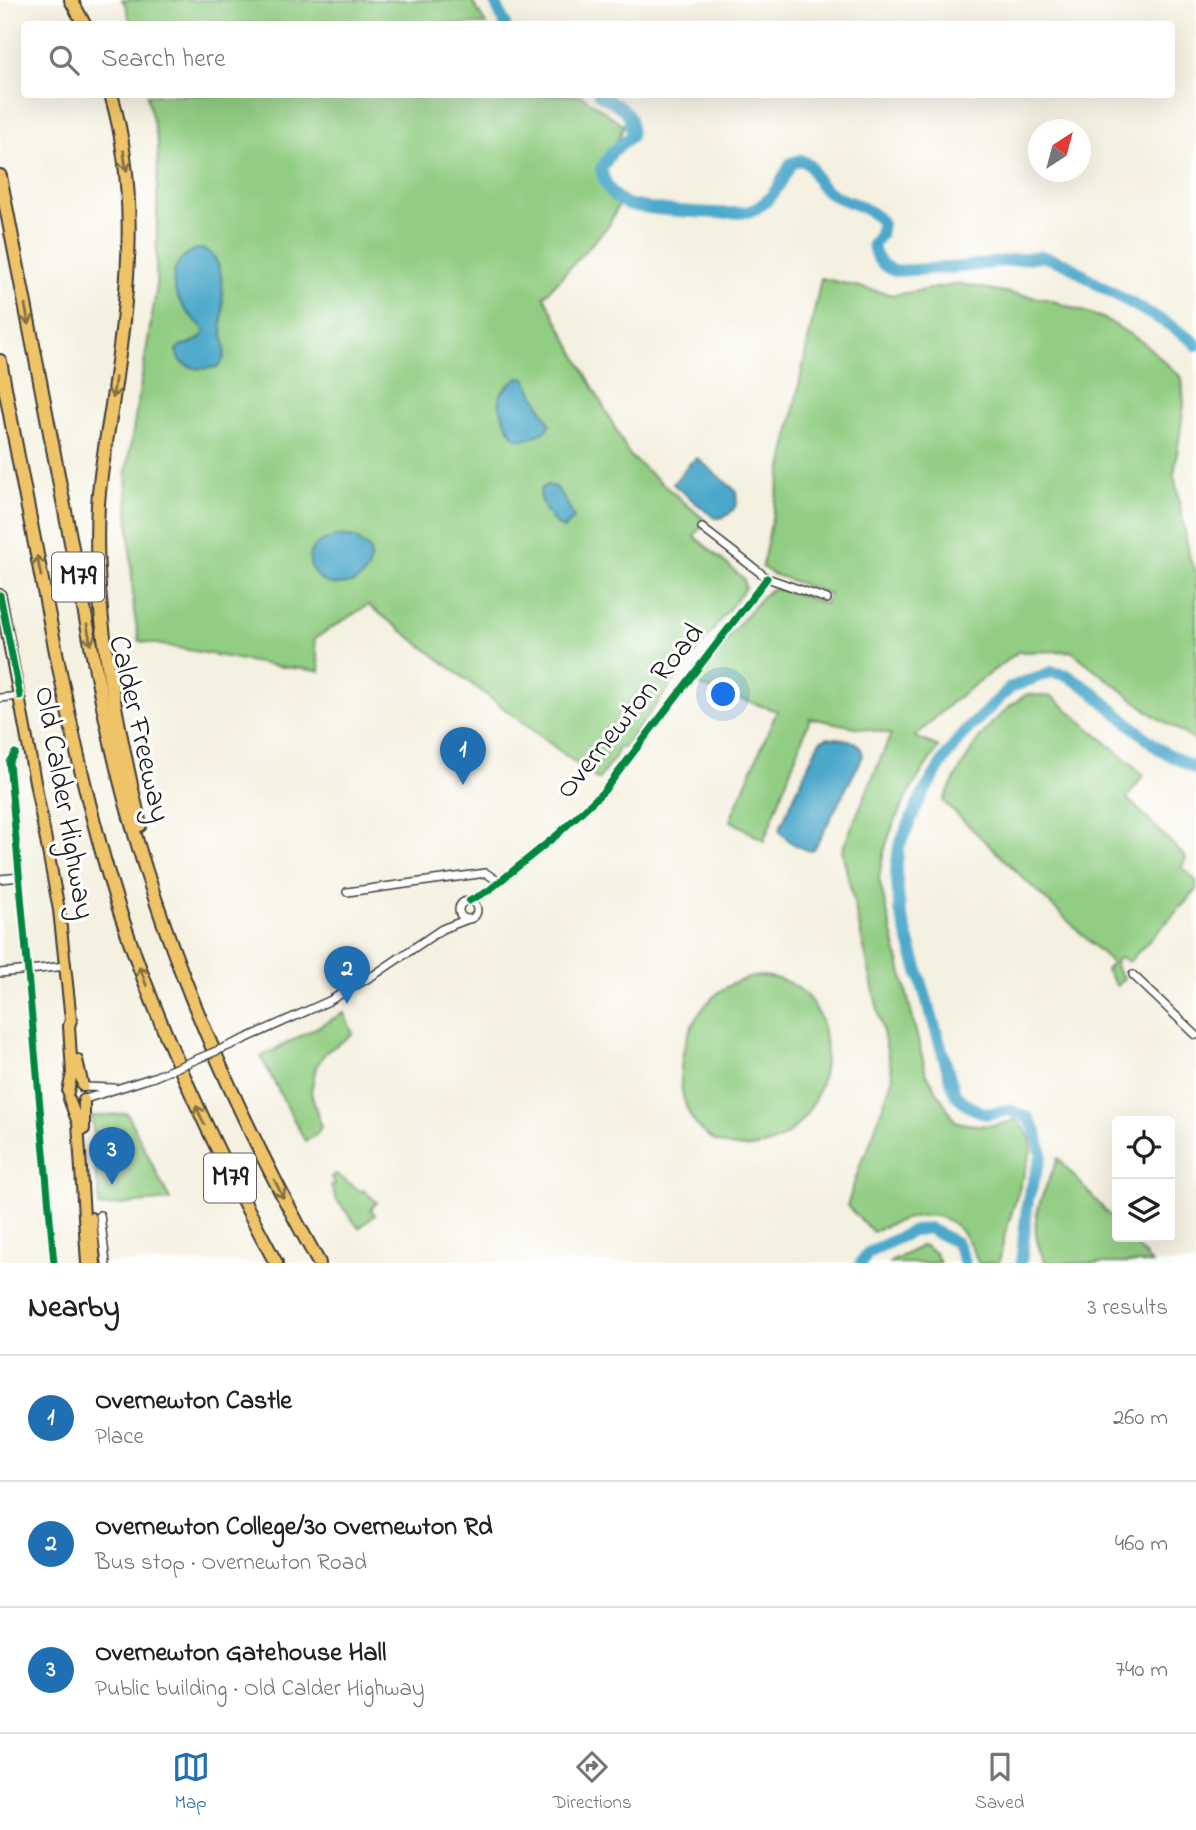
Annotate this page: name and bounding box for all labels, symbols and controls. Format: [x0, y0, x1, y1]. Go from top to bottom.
search box [21, 21, 1175, 98]
icon: search [45, 41, 83, 79]
text: Search here [101, 41, 226, 79]
north arrow [1028, 119, 1091, 182]
one-way arrow [119, 149, 132, 172]
one-way arrow [21, 303, 35, 326]
one-way arrow [107, 376, 120, 398]
road number: M79 [52, 552, 104, 602]
one-way arrow [32, 555, 45, 577]
street label: Overnewton Road [546, 614, 716, 810]
one-way arrow [83, 623, 97, 646]
street label: Calder Freeway [95, 631, 181, 827]
your location [706, 677, 740, 711]
street label: Old Calder Highway [21, 683, 105, 923]
pin: 1 [440, 727, 486, 785]
pin: 2 [324, 946, 370, 1004]
one-way arrow [135, 965, 148, 987]
one-way arrow [192, 1105, 206, 1126]
map controls [1112, 1116, 1175, 1242]
button: locate [1112, 1116, 1175, 1179]
pin: 3 [89, 1127, 135, 1185]
road number: M79 [204, 1154, 256, 1202]
one-way arrow [272, 1178, 286, 1199]
button: layers [1112, 1179, 1175, 1242]
text: Nearby [28, 1287, 120, 1331]
text: 3 results [1087, 1292, 1168, 1325]
text: Overnewton Castle [95, 1383, 292, 1421]
text: 1 [47, 1402, 55, 1435]
text: 260 m [1113, 1402, 1168, 1435]
text: Place [95, 1421, 144, 1454]
text: Overnewton College/30 Overnewton Rd [95, 1509, 493, 1547]
text: 2 [45, 1528, 57, 1561]
text: 460 m [1115, 1528, 1168, 1561]
text: Bus stop · Overnewton Road [95, 1547, 367, 1580]
text: Overnewton Gatehouse Hall [95, 1635, 386, 1673]
text: 3 [46, 1654, 56, 1687]
text: 740 m [1116, 1654, 1168, 1687]
text: Public building · Old Calder Highway [95, 1673, 425, 1706]
tab: Map [172, 1748, 210, 1817]
tab: Directions [553, 1748, 632, 1817]
tab: Saved [975, 1748, 1024, 1817]

